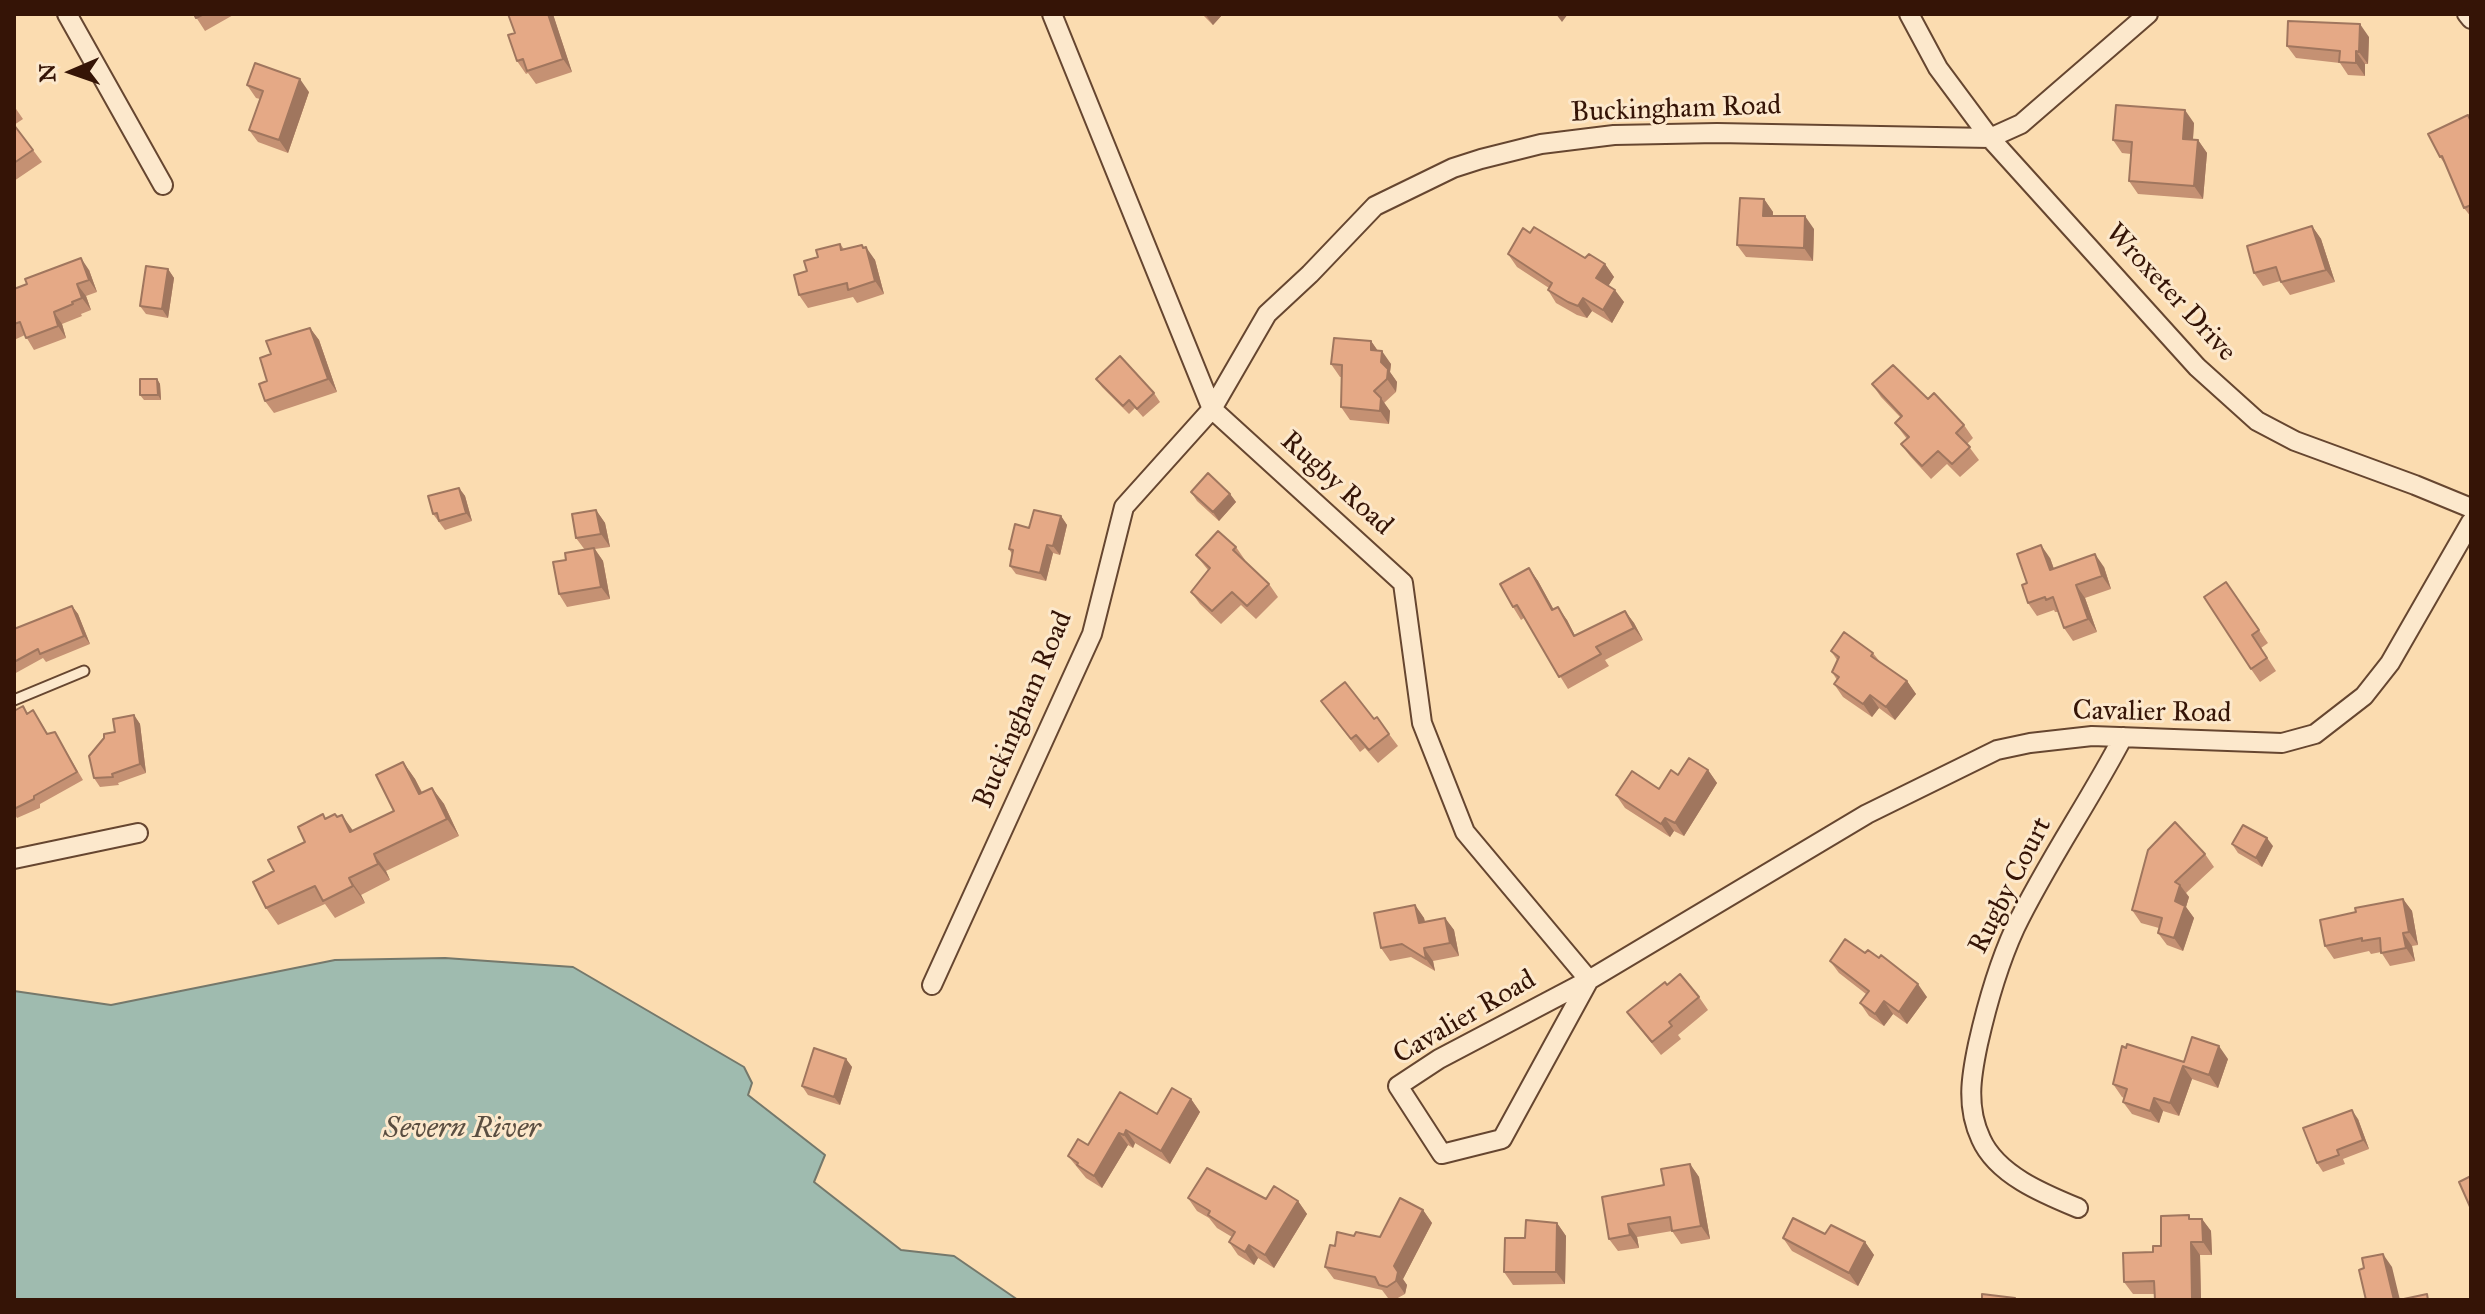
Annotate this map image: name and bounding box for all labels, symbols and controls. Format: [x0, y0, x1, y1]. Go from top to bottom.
north arrow [32, 32, 112, 112]
text: N [34, 63, 61, 83]
street label: Buckingham Road [1570, 90, 1782, 130]
street label: Wroxeter Drive [2098, 217, 2242, 369]
street label: Rugby Road [1273, 425, 1399, 543]
street label: Buckingham Road [967, 606, 1081, 814]
street label: Cavalier Road [2072, 695, 2232, 731]
street label: Rugby Court [1962, 812, 2060, 960]
street label: Cavalier Road [1388, 964, 1542, 1072]
water label: Severn River [383, 1112, 541, 1148]

